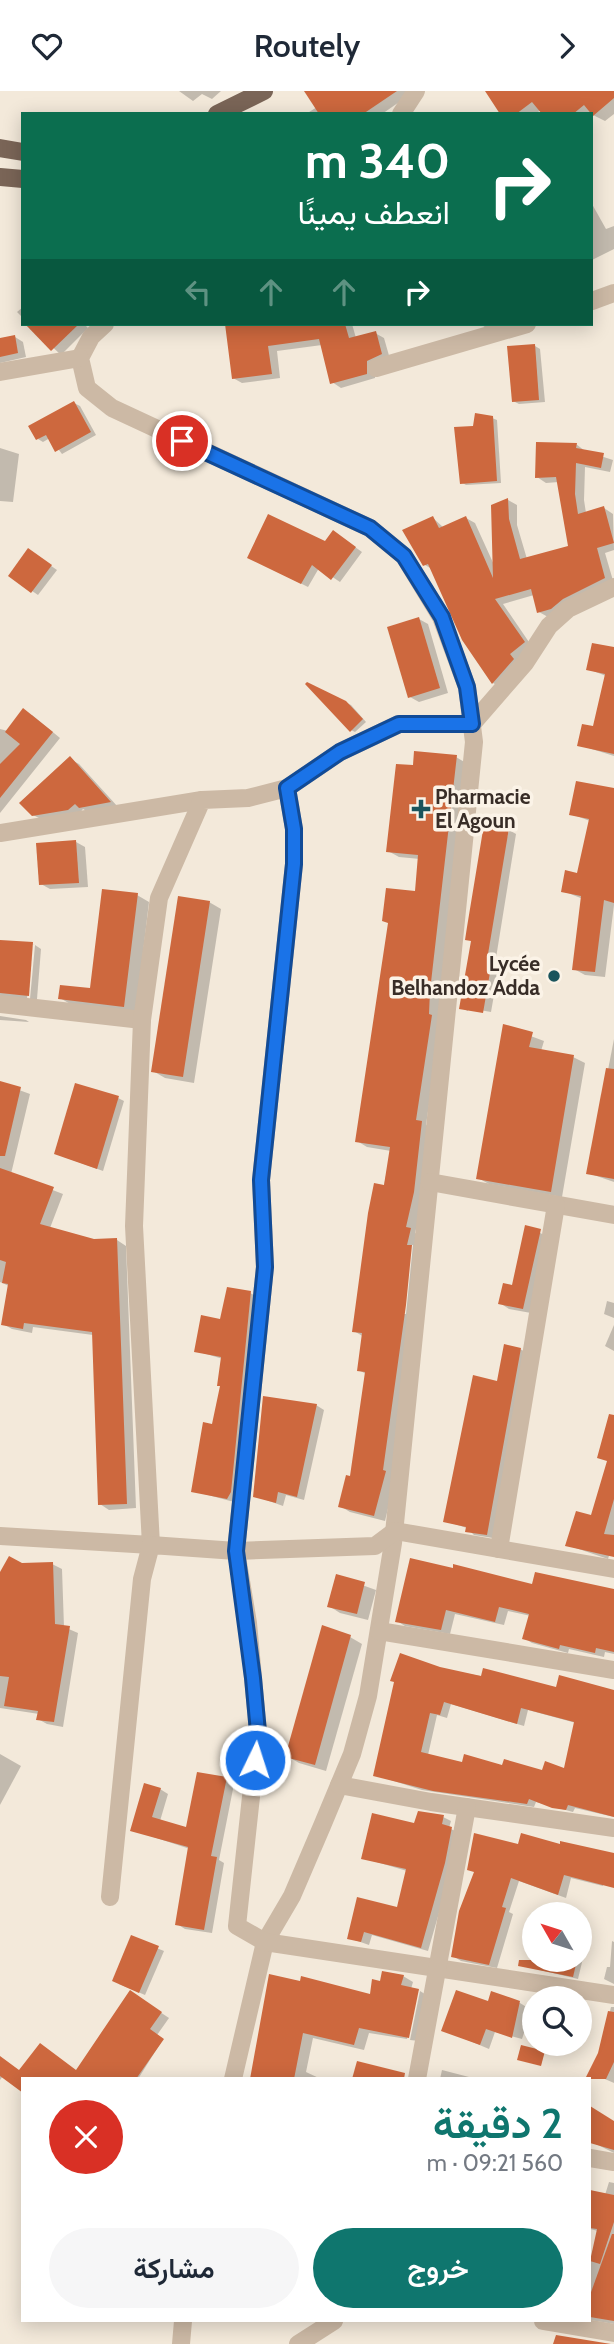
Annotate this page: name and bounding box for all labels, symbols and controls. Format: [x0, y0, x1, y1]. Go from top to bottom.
text: Routely [254, 26, 360, 65]
icon: heart [28, 27, 66, 65]
icon: forward [548, 27, 586, 65]
text: 340 m [305, 131, 450, 190]
icon: right [474, 140, 565, 231]
text: انعطف يمينًا [298, 193, 450, 232]
icon: left [179, 273, 217, 311]
icon: ahead [252, 273, 290, 311]
icon: ahead [325, 273, 363, 311]
icon: right [398, 273, 436, 311]
pin [152, 411, 212, 471]
icon: arrive [163, 422, 201, 460]
place label: Pharmacie El Agoun [435, 784, 531, 833]
marker: Pharmacie El Agoun [413, 801, 429, 817]
place label: Lycée Belhandoz Adda [391, 951, 541, 1000]
marker: Lycée Belhandoz Adda [546, 968, 562, 984]
position arrow [218, 1723, 292, 1797]
north arrow [522, 1902, 592, 1972]
map controls [522, 1902, 592, 2056]
button: search [522, 1986, 592, 2056]
text: 2 دقيقة [433, 2097, 563, 2149]
button: close [49, 2100, 123, 2174]
text: 560 m · 09:21 [427, 2149, 563, 2177]
button: مشاركة [49, 2228, 299, 2308]
button: خروج [313, 2228, 563, 2308]

